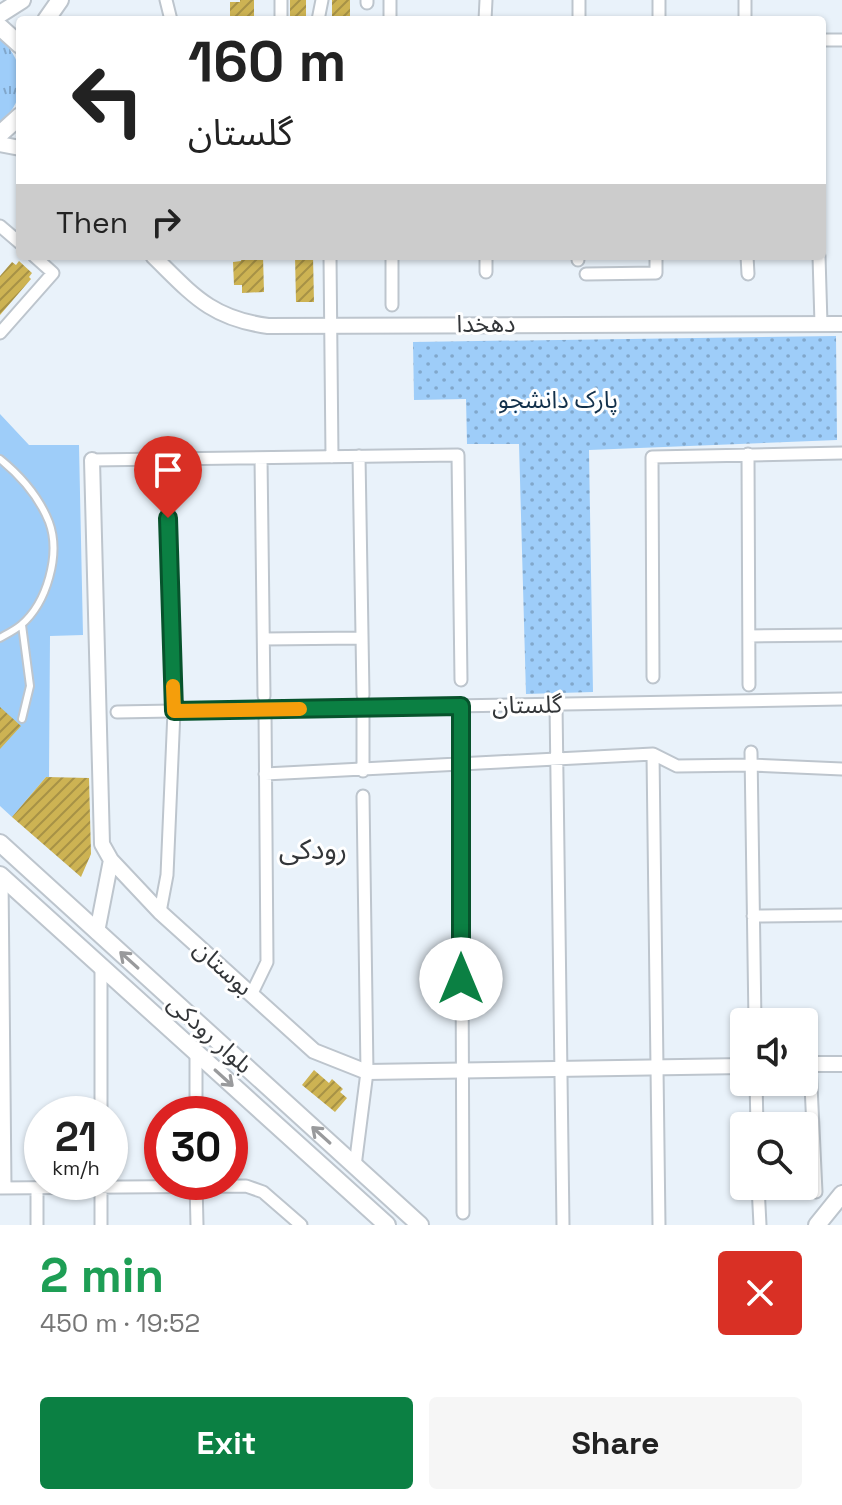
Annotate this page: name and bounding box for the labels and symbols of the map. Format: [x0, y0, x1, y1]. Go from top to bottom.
street label: دهخدا [457, 308, 516, 339]
park label: پارک دانشجو [498, 384, 618, 415]
pin [134, 436, 202, 518]
street label: گلستان [492, 688, 563, 721]
district label: رودکی [279, 831, 347, 867]
street label: بوستان [187, 933, 259, 1002]
position arrow [419, 937, 503, 1021]
one-way arrow [119, 952, 139, 970]
street label: بلوار رودکی [161, 987, 259, 1080]
one-way arrow [213, 1069, 233, 1087]
speed limit sign: 30 [144, 1096, 248, 1200]
one-way arrow [311, 1126, 332, 1145]

